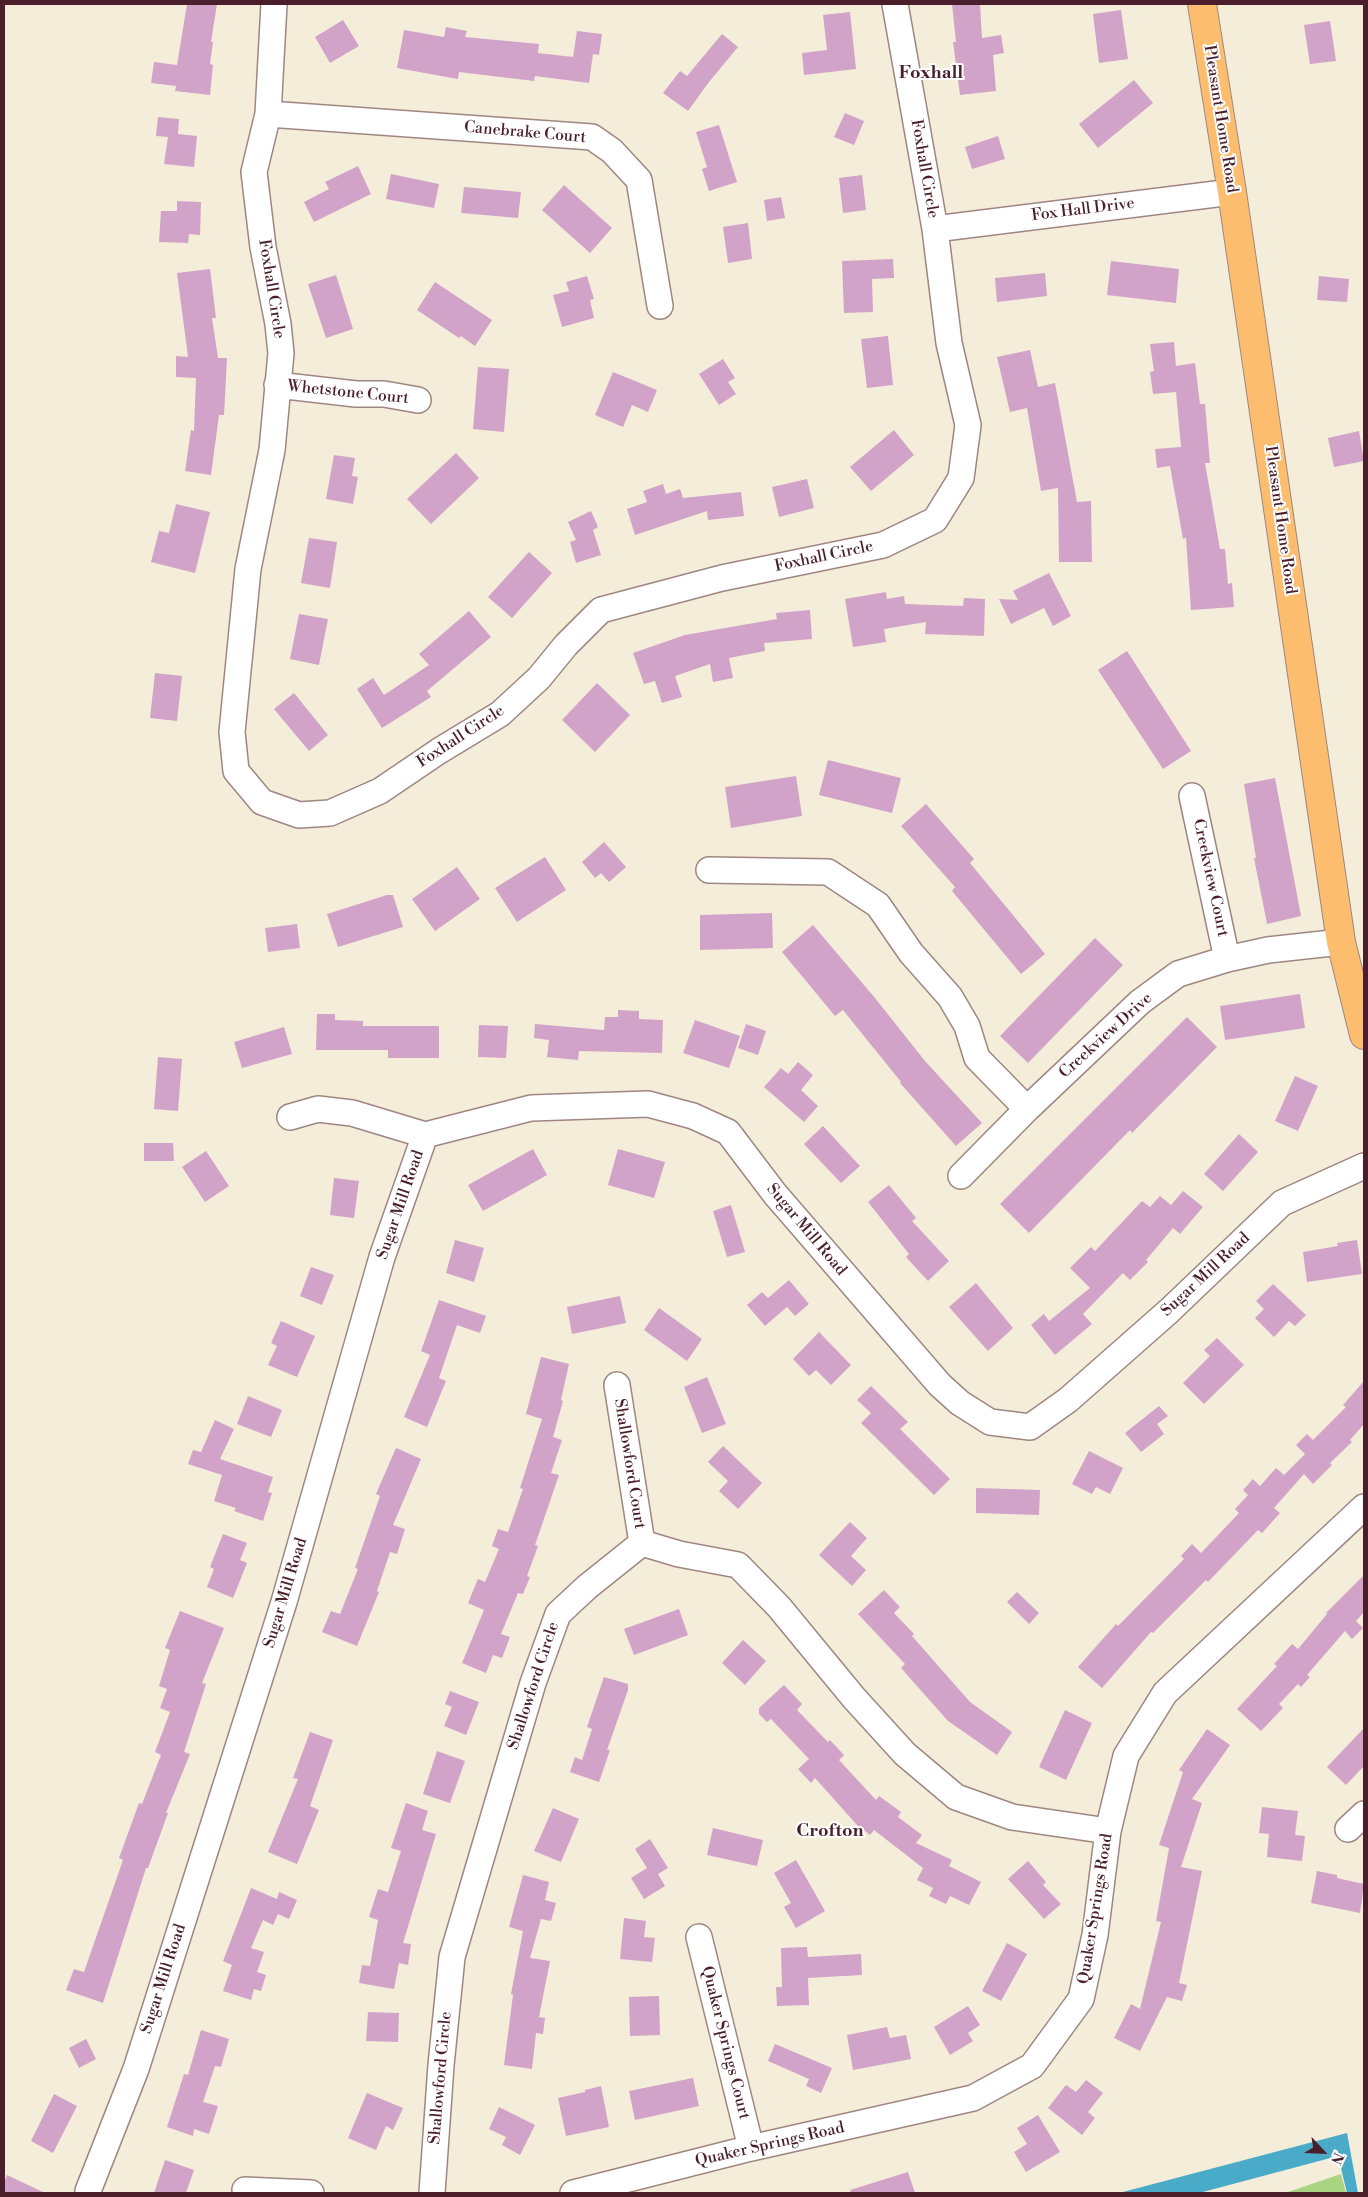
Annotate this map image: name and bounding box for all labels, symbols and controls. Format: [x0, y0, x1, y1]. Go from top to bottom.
street label: Pleasant Home Road [1199, 44, 1241, 194]
district label: Foxhall [899, 63, 963, 85]
street label: Canebrake Court [463, 118, 587, 148]
street label: Foxhall Circle [906, 118, 942, 220]
street label: Fox Hall Drive [1030, 194, 1136, 226]
street label: Foxhall Circle [254, 238, 288, 340]
street label: Whetstone Court [286, 377, 410, 409]
street label: Pleasant Home Road [1260, 445, 1300, 595]
street label: Foxhall Circle [773, 537, 875, 577]
street label: Foxhall Circle [414, 702, 508, 772]
street label: Creekview Court [1188, 817, 1232, 939]
street label: Creekview Drive [1055, 989, 1157, 1083]
street label: Sugar Mill Road [373, 1148, 429, 1262]
street label: Sugar Mill Road [762, 1180, 850, 1280]
street label: Sugar Mill Road [1158, 1229, 1254, 1321]
street label: Shallowford Court [609, 1397, 649, 1531]
street label: Sugar Mill Road [260, 1536, 312, 1650]
street label: Shallowford Circle [504, 1620, 564, 1752]
district label: Crofton [796, 1821, 864, 1843]
street label: Quaker Springs Road [1075, 1832, 1117, 1986]
street label: Sugar Mill Road [137, 1922, 191, 2036]
street label: Quaker Springs Court [697, 1964, 753, 2122]
street label: Shallowford Circle [426, 2011, 456, 2145]
street label: Quaker Springs Road [694, 2119, 846, 2171]
north arrow [1298, 2127, 1348, 2177]
text: N [1326, 2150, 1347, 2167]

